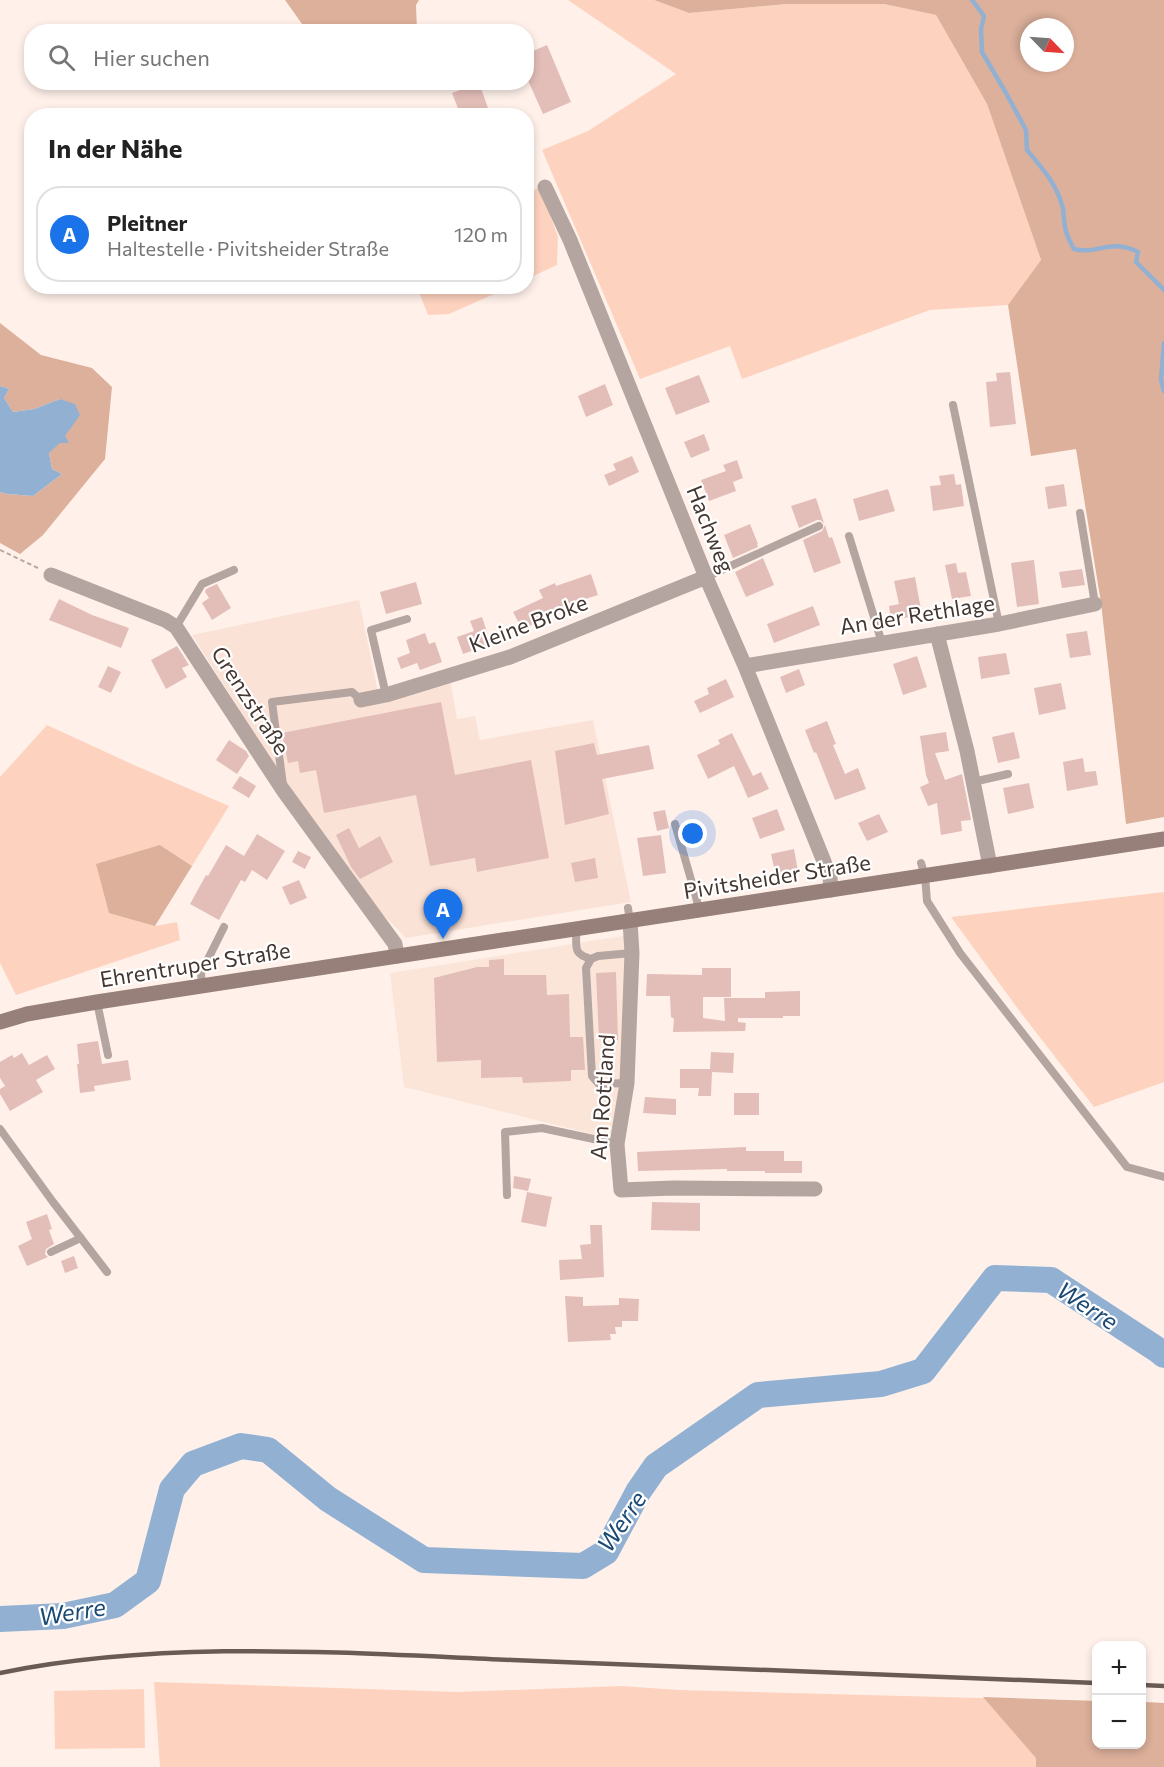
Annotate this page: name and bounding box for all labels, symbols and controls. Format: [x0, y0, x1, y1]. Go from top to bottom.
north arrow [1020, 18, 1074, 72]
search box [24, 24, 534, 90]
icon: search [45, 41, 78, 74]
text: Hier suchen [93, 44, 210, 71]
text: In der Nähe [48, 132, 183, 163]
text: Pleitner [107, 209, 188, 236]
text: A [62, 222, 77, 246]
text: 120 m [454, 222, 508, 246]
text: Haltestelle · Pivitsheider Straße [107, 236, 389, 260]
street label: Hachweg [681, 481, 741, 577]
street label: Kleine Broke [465, 588, 591, 658]
street label: An der Rethlage [837, 588, 997, 640]
street label: Grenzstraße [206, 641, 296, 759]
your location [678, 819, 707, 848]
street label: Pivitsheider Straße [681, 848, 873, 904]
pin: A [424, 890, 462, 939]
street label: Ehrentruper Straße [98, 936, 292, 992]
street label: Am Rottland [584, 1033, 620, 1161]
water label: Werre [1052, 1275, 1124, 1336]
water label: Werre [590, 1485, 652, 1557]
water label: Werre [37, 1591, 108, 1631]
map controls [1092, 1641, 1146, 1749]
button: + [1092, 1641, 1146, 1695]
button: − [1092, 1695, 1146, 1749]

